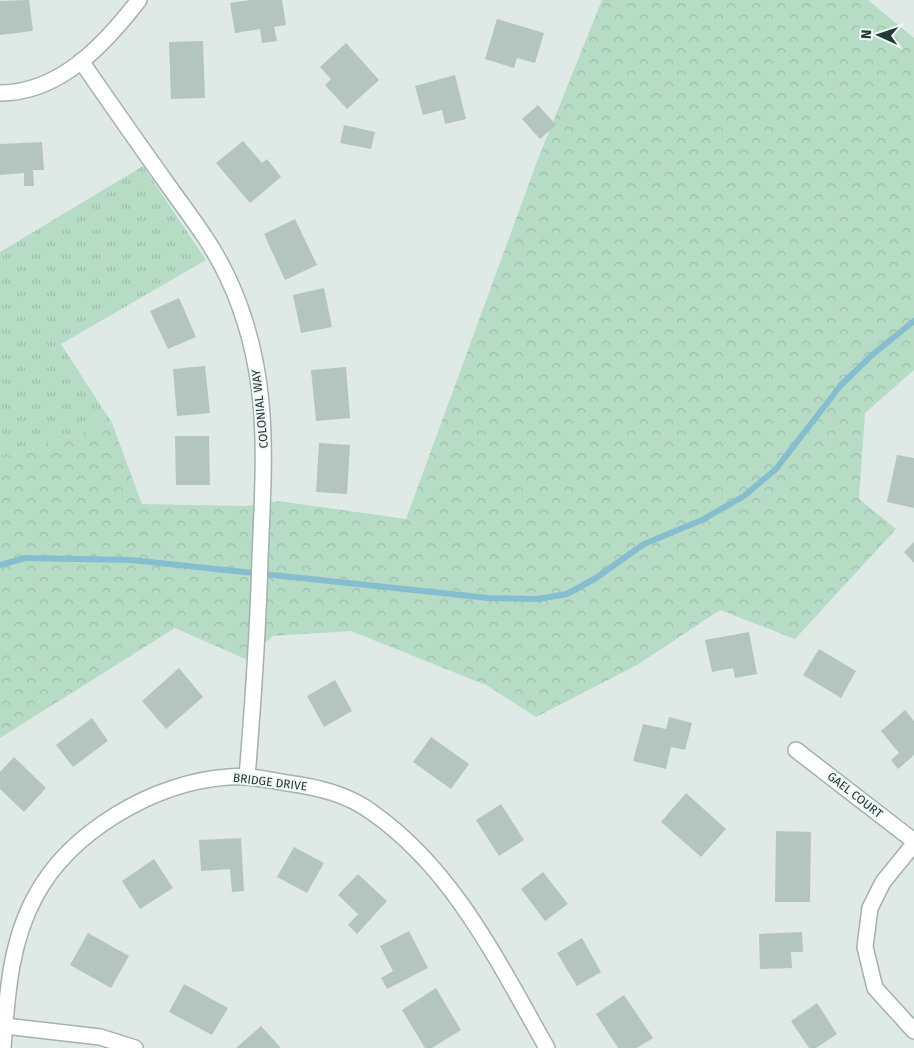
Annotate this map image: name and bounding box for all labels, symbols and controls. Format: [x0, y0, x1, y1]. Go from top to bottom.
north arrow [854, 10, 904, 60]
text: N [858, 29, 875, 39]
street label: COLONIAL WAY [249, 369, 271, 449]
street label: GAEL COURT [825, 769, 886, 821]
street label: BRIDGE DRIVE [232, 771, 308, 793]

